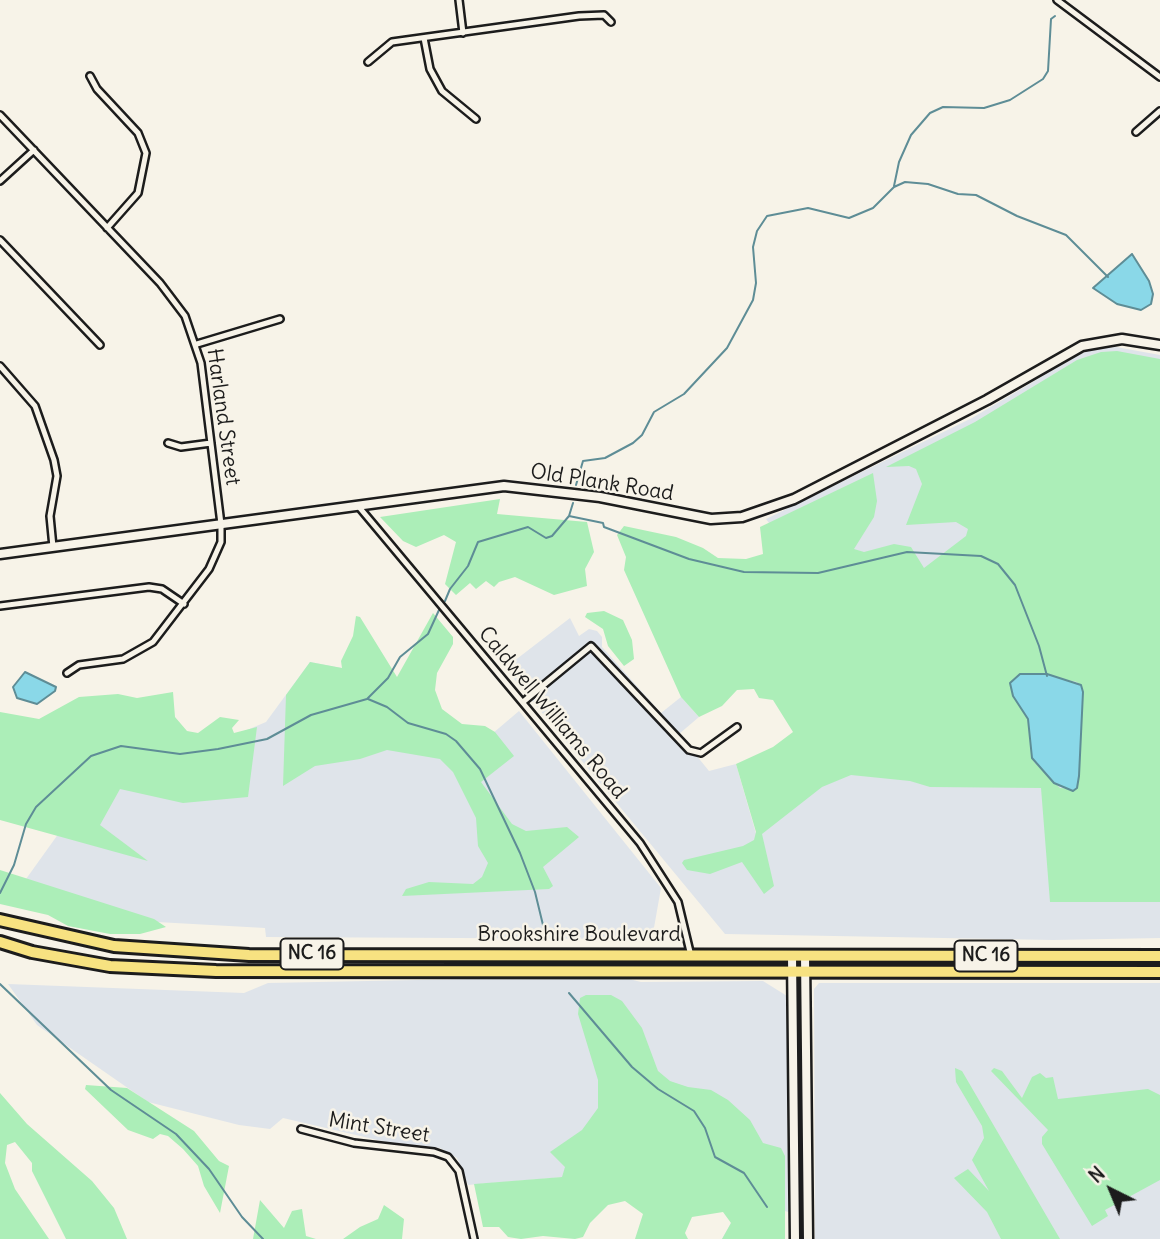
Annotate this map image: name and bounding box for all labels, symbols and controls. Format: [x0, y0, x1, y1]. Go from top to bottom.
street label: Harland Street [201, 347, 245, 487]
street label: Old Plank Road [529, 459, 675, 507]
street label: Caldwell Williams Road [473, 622, 631, 804]
street label: Brookshire Boulevard [477, 922, 681, 948]
road number: NC 16 [280, 938, 344, 970]
road number: NC 16 [954, 940, 1018, 972]
street label: Mint Street [327, 1108, 431, 1148]
north arrow [1076, 1155, 1146, 1225]
text: N [1084, 1161, 1110, 1188]

